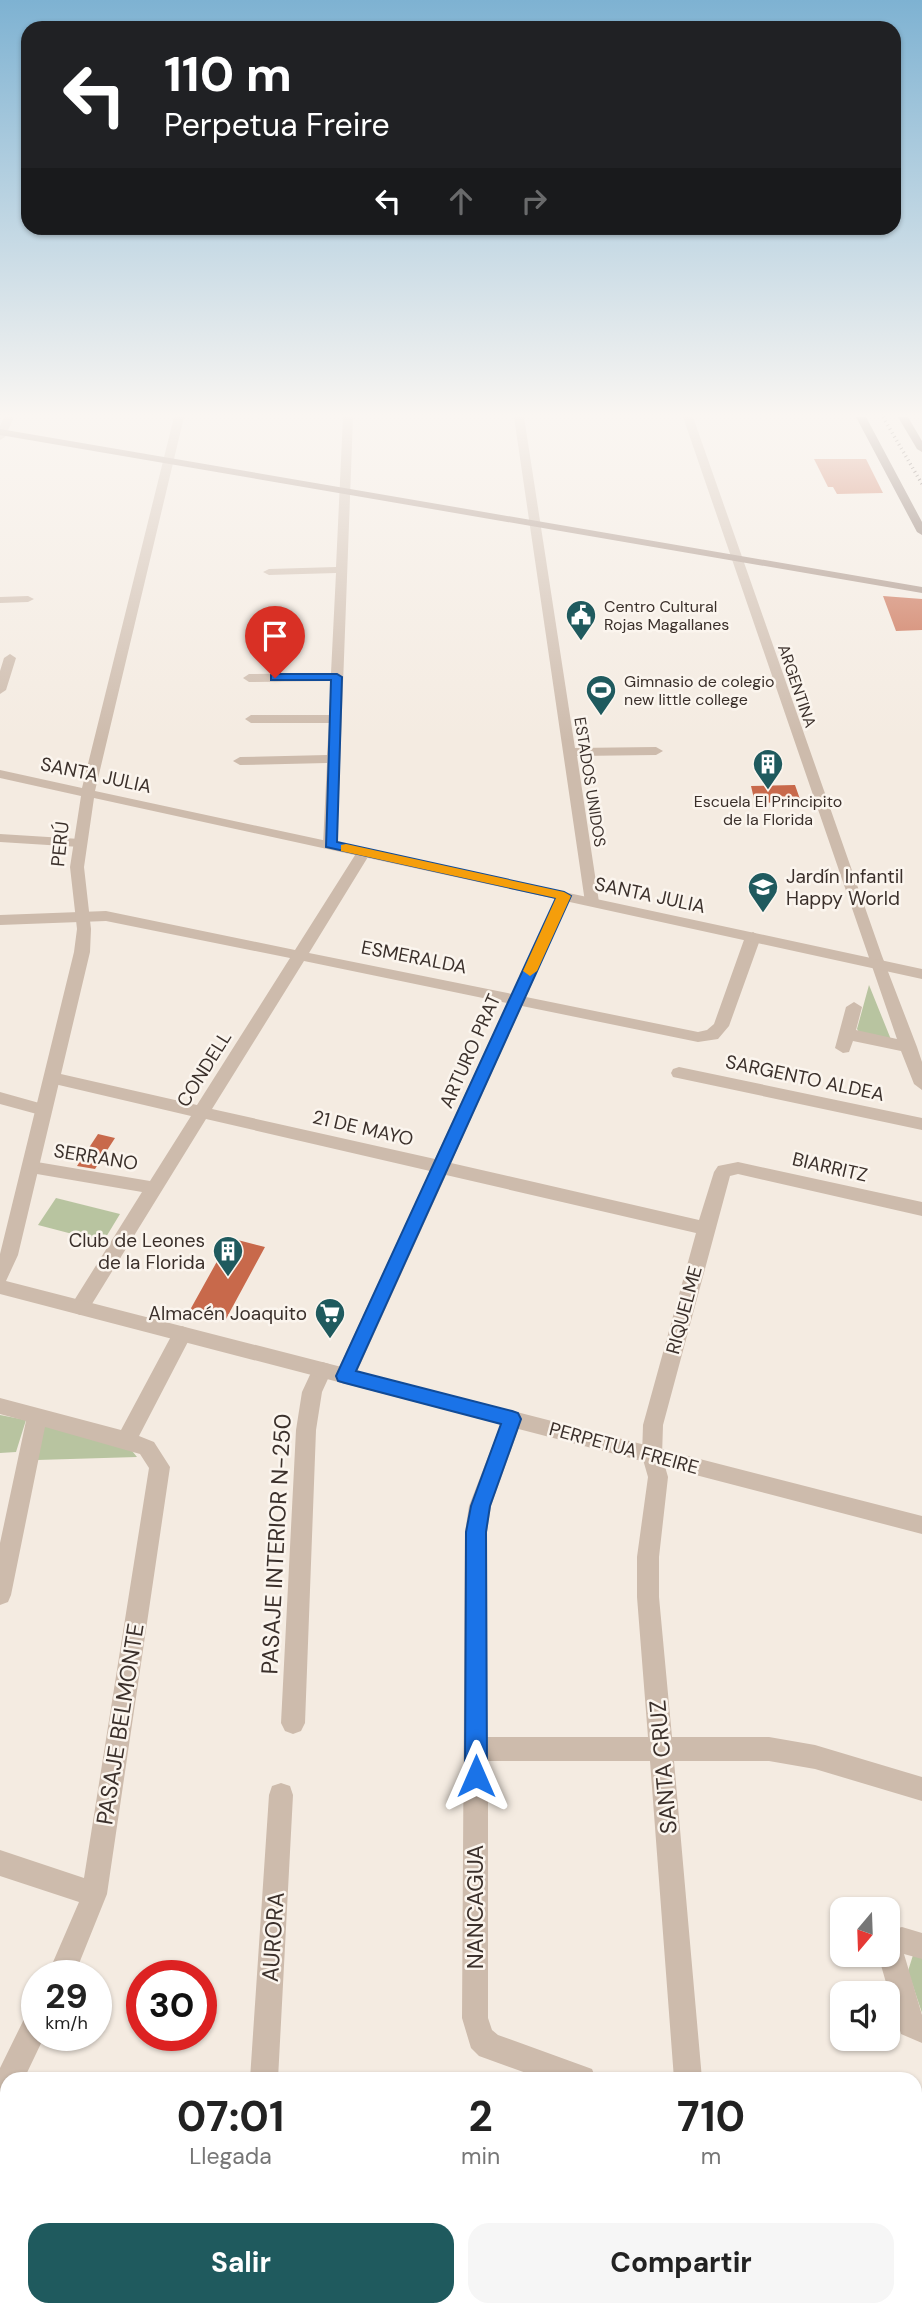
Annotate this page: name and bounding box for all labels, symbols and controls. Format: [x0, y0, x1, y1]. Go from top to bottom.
text: 110 m [164, 42, 292, 106]
icon: left [49, 49, 140, 140]
text: Perpetua Freire [164, 104, 390, 146]
icon: left [369, 182, 407, 220]
icon: ahead [442, 182, 480, 220]
icon: right [515, 182, 553, 220]
place label: Centro Cultural Rojas Magallanes [604, 596, 729, 635]
public building icon: Centro Cultural Rojas Magallanes [564, 598, 598, 642]
pin [245, 606, 305, 678]
icon: arrive [256, 617, 294, 655]
street label: ARGENTINA [773, 642, 821, 731]
place label: Gimnasio de colegio new little college [624, 671, 775, 710]
sports icon: Gimnasio de colegio new little college [584, 673, 618, 717]
street label: ESTADOS UNIDOS [569, 716, 611, 848]
building icon: Escuela El Principito de la Florida [751, 747, 785, 791]
street label: SANTA JULIA [38, 751, 154, 799]
place label: Escuela El Principito de la Florida [694, 791, 842, 830]
street label: PERÚ [45, 820, 75, 868]
place label: Jardín Infantil Happy World [786, 864, 904, 911]
school or university icon: Jardín Infantil Happy World [746, 870, 780, 914]
street label: SANTA JULIA [592, 871, 708, 919]
street label: ESMERALDA [359, 935, 469, 980]
street label: ARTURO PRAT [434, 990, 506, 1112]
street label: CONDELL [171, 1026, 237, 1112]
street label: SARGENTO ALDEA [723, 1049, 887, 1107]
street label: 21 DE MAYO [310, 1104, 416, 1152]
street label: SERRANO [52, 1138, 140, 1176]
street label: BIARRITZ [790, 1146, 870, 1188]
place label: Club de Leones de la Florida [69, 1228, 205, 1275]
building icon: Club de Leones de la Florida [211, 1234, 245, 1278]
street label: RIQUELME [660, 1263, 708, 1357]
supermarket icon: Almacén Joaquito [313, 1296, 347, 1340]
place label: Almacén Joaquito [148, 1301, 307, 1326]
street label: PASAJE INTERIOR N-250 [254, 1413, 298, 1675]
street label: PERPETUA FREIRE [547, 1416, 701, 1480]
street label: PASAJE BELMONTE [89, 1621, 151, 1827]
street label: SANTA CRUZ [642, 1699, 684, 1835]
position arrow [439, 1739, 513, 1813]
street label: NANCAGUA [460, 1845, 490, 1969]
street label: AURORA [255, 1891, 291, 1983]
north arrow [830, 1897, 900, 1967]
map controls [830, 1897, 900, 2051]
speed limit sign: 30 [126, 1960, 217, 2051]
text: 29 [45, 1973, 88, 2019]
button: sound [830, 1981, 900, 2051]
text: km/h [45, 2011, 88, 2035]
text: 07:01 [177, 2089, 284, 2144]
text: 2 [468, 2089, 493, 2144]
text: 710 [677, 2089, 745, 2144]
text: Llegada [189, 2141, 272, 2171]
text: min [461, 2141, 500, 2171]
text: m [701, 2141, 721, 2171]
button: Salir [28, 2223, 454, 2303]
button: Compartir [468, 2223, 894, 2303]

